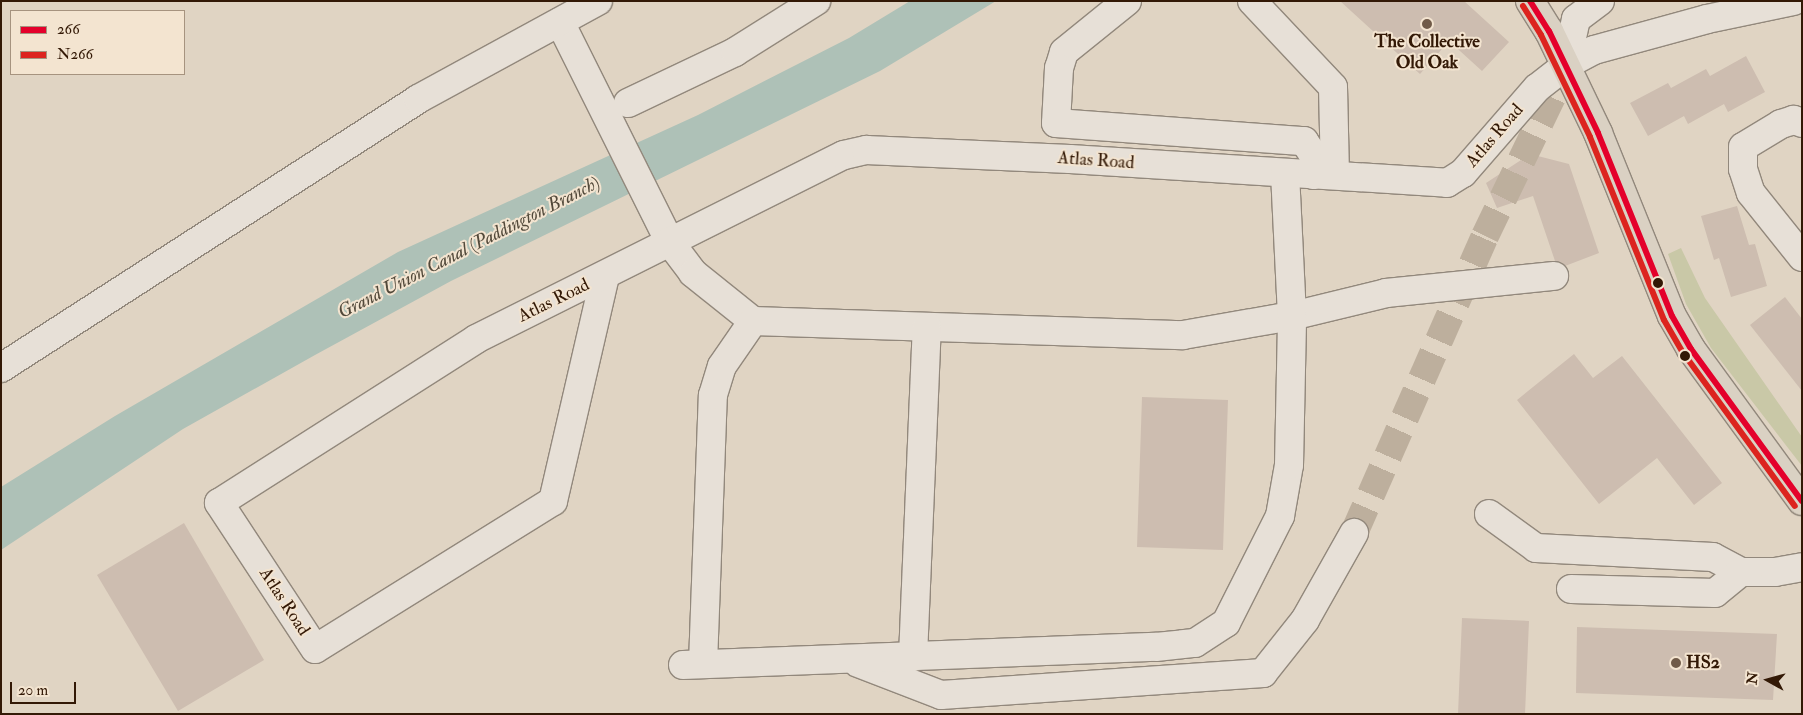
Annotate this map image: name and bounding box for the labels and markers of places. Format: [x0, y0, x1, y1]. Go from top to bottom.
marker: The Collective Old Oak [1421, 18, 1433, 30]
place label: The Collective Old Oak [1374, 32, 1480, 74]
unlabelled marker [1653, 278, 1663, 288]
unlabelled marker [1680, 351, 1690, 361]
place label: HS2 [1686, 652, 1720, 674]
marker: HS2 [1670, 657, 1682, 669]

